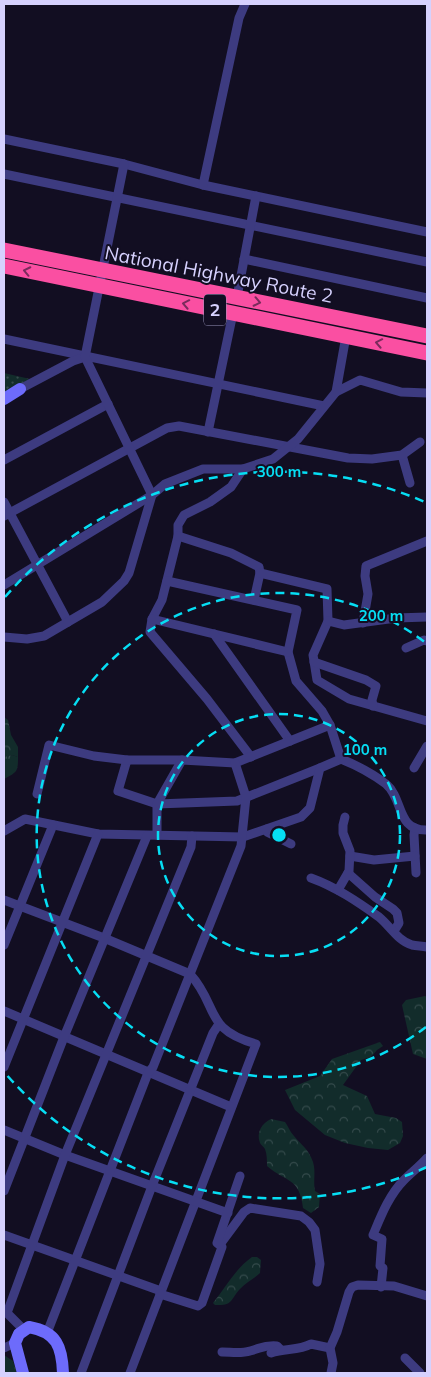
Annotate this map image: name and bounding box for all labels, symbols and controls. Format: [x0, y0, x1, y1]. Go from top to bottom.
street label: National Highway Route 2 [103, 240, 335, 308]
one-way arrow [22, 266, 31, 277]
road number: 2 [204, 294, 226, 326]
one-way arrow [253, 296, 262, 306]
one-way arrow [181, 299, 190, 310]
one-way arrow [375, 338, 384, 349]
text: 300 m [257, 462, 301, 481]
text: 200 m [359, 606, 403, 625]
text: 100 m [343, 740, 387, 759]
centre of rings [270, 826, 288, 844]

